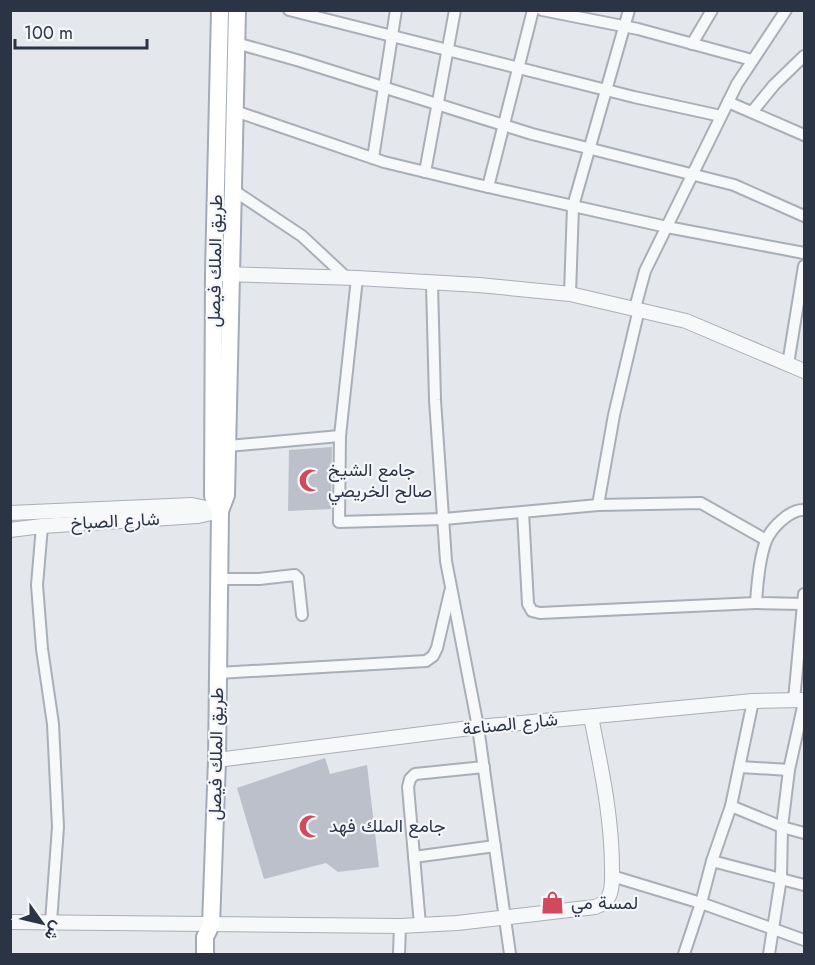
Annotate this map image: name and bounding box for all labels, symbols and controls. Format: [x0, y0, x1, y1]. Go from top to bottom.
scale bar [15, 12, 147, 50]
text: 100 m [24, 20, 73, 46]
street label: طريق الملك فيصل [201, 194, 229, 328]
place label: جامع الشيخ صالح الخريصي [328, 457, 432, 506]
mosque icon: جامع الشيخ صالح الخريصي [297, 467, 323, 493]
street label: شارع الصباخ [70, 506, 160, 536]
street label: طريق الملك فيصل [202, 687, 230, 821]
street label: شارع الصناعة [461, 706, 559, 742]
mosque icon: جامع الملك فهد [298, 813, 324, 839]
place label: جامع الملك فهد [329, 813, 446, 839]
shop icon: لمسة مي [540, 890, 566, 916]
place label: لمسة مي [571, 890, 638, 918]
north arrow [12, 893, 72, 953]
text: ش [39, 917, 69, 946]

